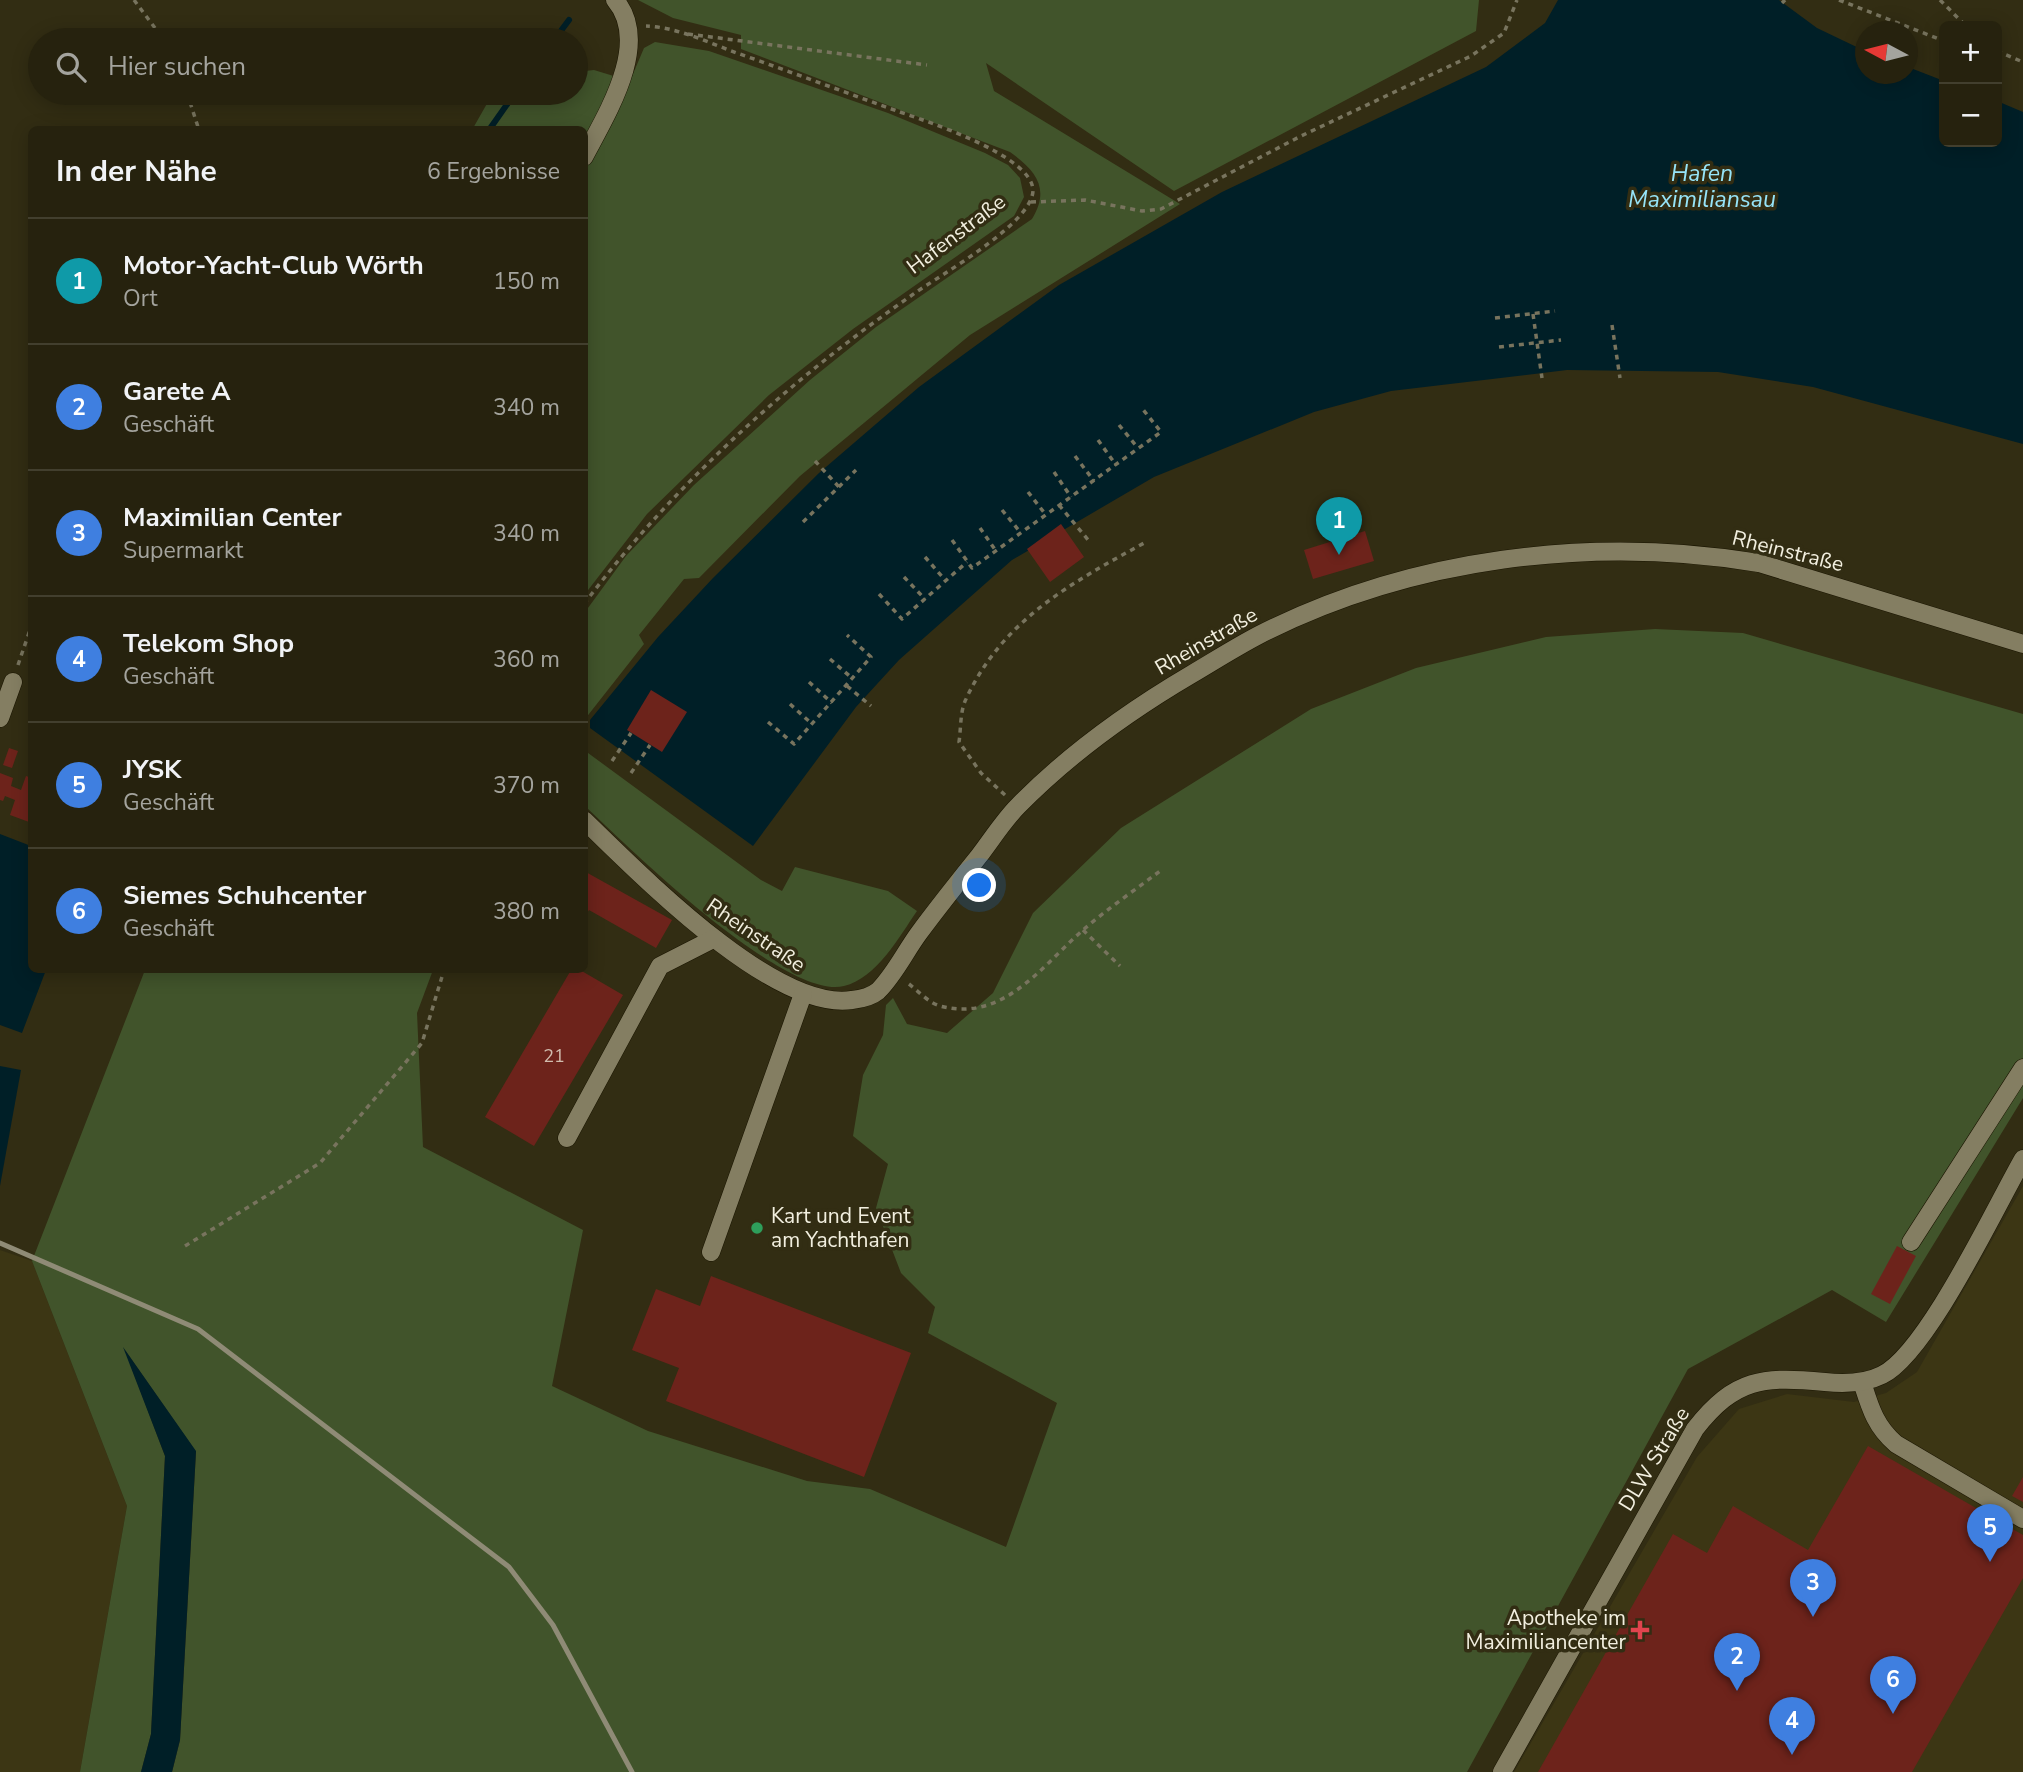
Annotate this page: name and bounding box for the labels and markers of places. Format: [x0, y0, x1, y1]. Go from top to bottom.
pin: 1 [1316, 497, 1362, 555]
place label: Kart und Event am Yachthafen [771, 1202, 911, 1254]
marker: Kart und Event am Yachthafen [749, 1220, 765, 1236]
pin: 5 [1967, 1504, 2013, 1562]
pin: 3 [1790, 1559, 1836, 1617]
place label: Apotheke im Maximiliancenter [1465, 1604, 1626, 1656]
marker: Apotheke im Maximiliancenter [1632, 1622, 1648, 1638]
pin: 2 [1714, 1633, 1760, 1691]
pin: 6 [1870, 1656, 1916, 1714]
pin: 4 [1769, 1697, 1815, 1755]

